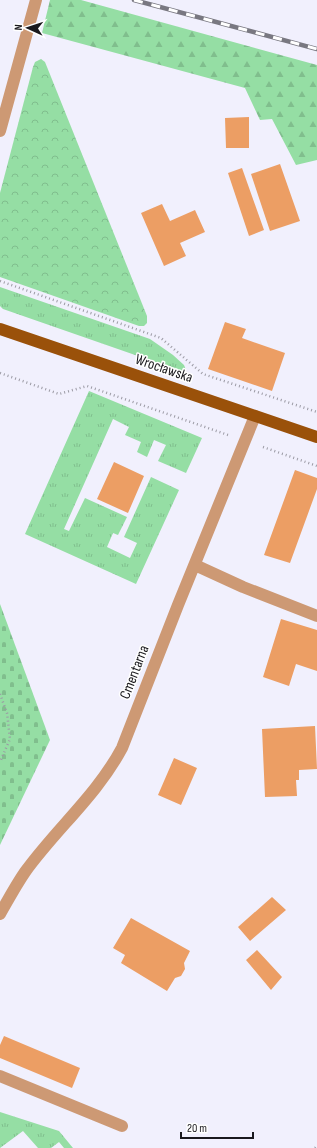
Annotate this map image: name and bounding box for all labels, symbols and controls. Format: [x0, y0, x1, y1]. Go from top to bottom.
north arrow [8, 8, 48, 48]
text: N [12, 24, 25, 31]
street label: Wrocławska [133, 350, 195, 387]
street label: Cmentarna [116, 642, 153, 702]
scale bar [181, 1114, 253, 1140]
text: 20 m [187, 1121, 207, 1136]

